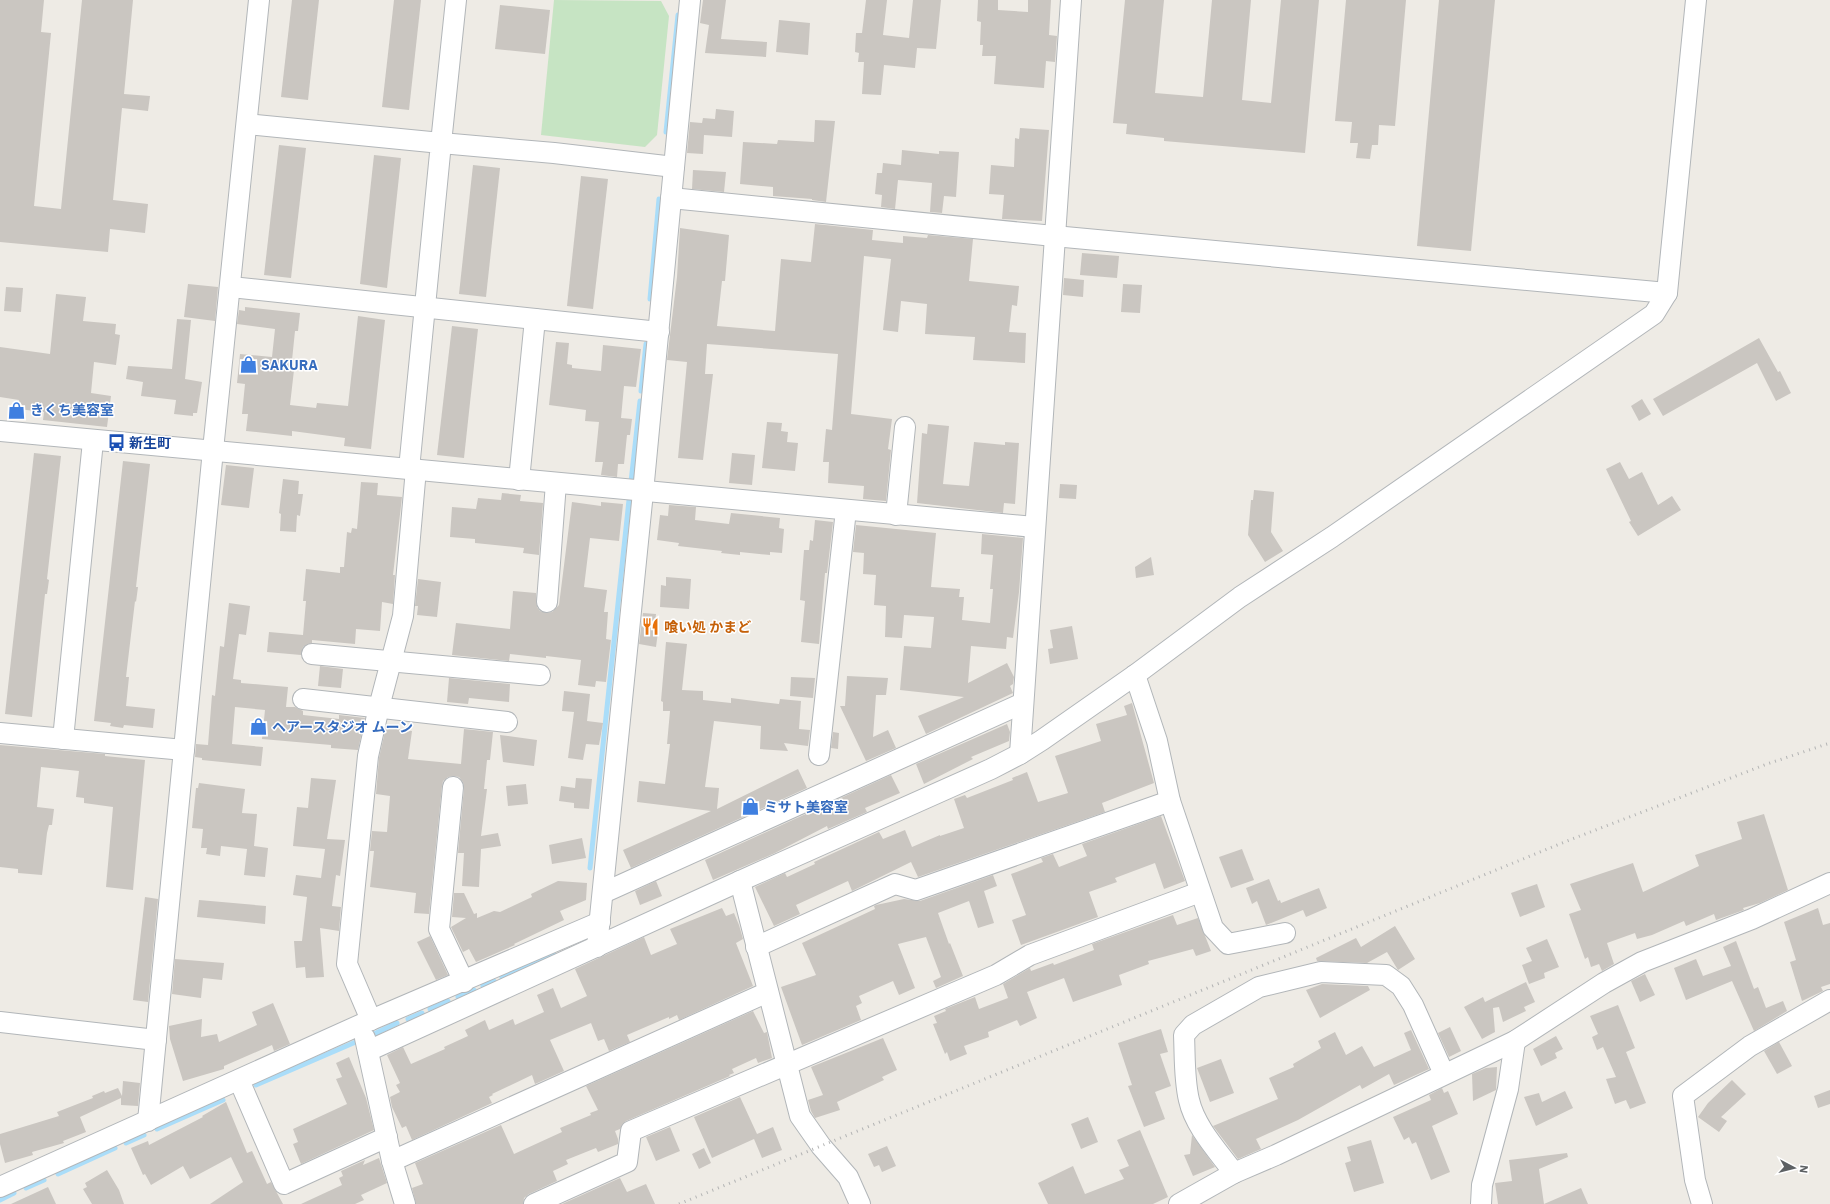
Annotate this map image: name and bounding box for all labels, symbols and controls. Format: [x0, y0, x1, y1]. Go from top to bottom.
shop icon: SAKURA [238, 355, 258, 375]
place label: SAKURA [261, 356, 318, 374]
shop icon: きくち美容室 [7, 400, 27, 420]
place label: きくち美容室 [30, 401, 114, 419]
bus stop icon: 新生町 [106, 433, 126, 453]
place label: 新生町 [129, 434, 171, 452]
restaurant icon: 喰い処 かまど [641, 617, 661, 637]
place label: 喰い処 かまど [664, 618, 751, 636]
shop icon: ヘアースタジオ ムーン [249, 717, 269, 737]
place label: ヘアースタジオ ムーン [272, 718, 413, 736]
shop icon: ミサト美容室 [741, 797, 761, 817]
place label: ミサト美容室 [764, 798, 848, 816]
north arrow [1774, 1148, 1814, 1188]
text: N [1796, 1164, 1811, 1174]

